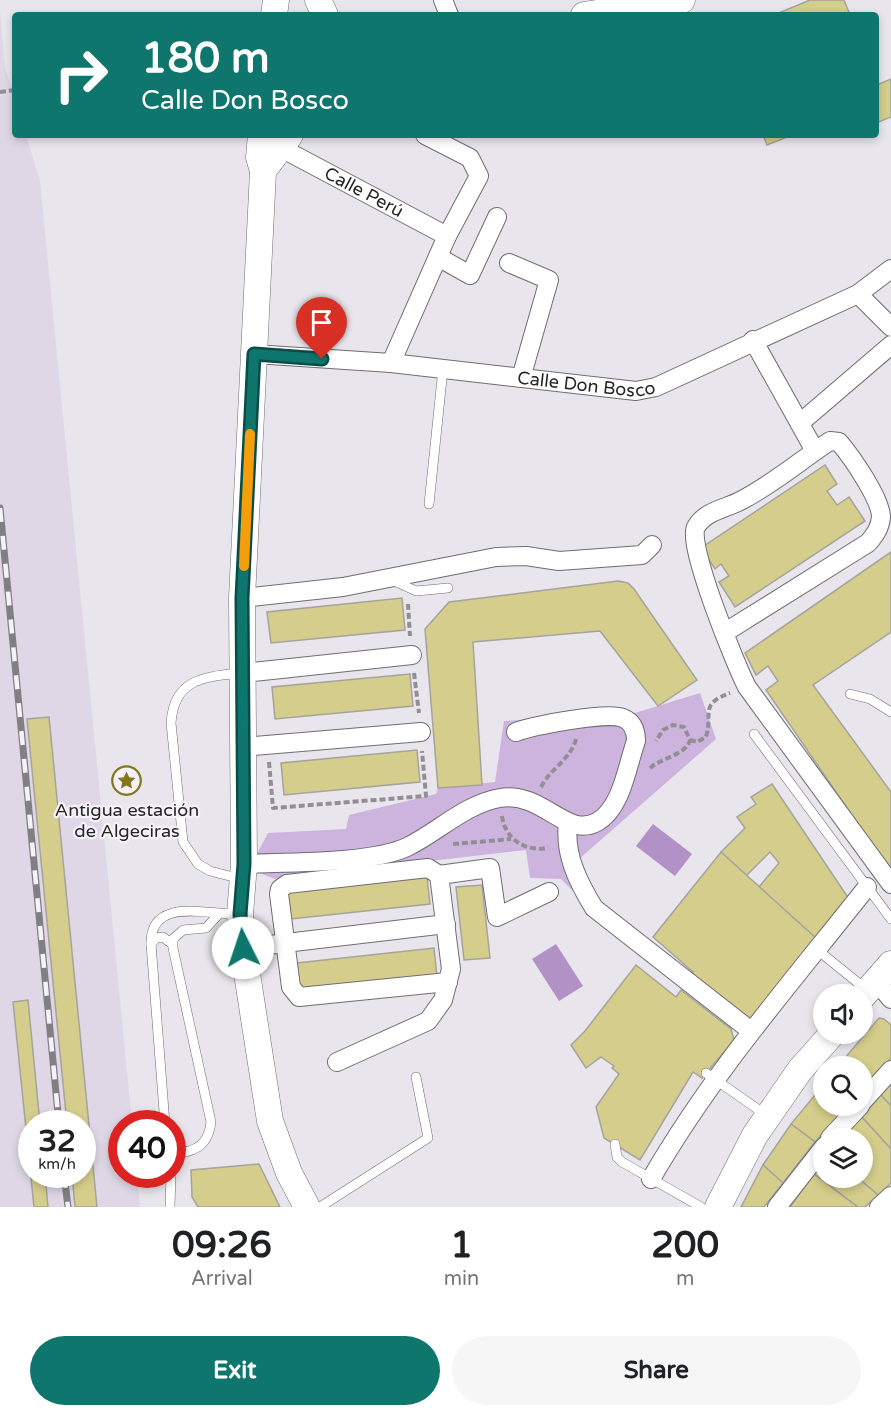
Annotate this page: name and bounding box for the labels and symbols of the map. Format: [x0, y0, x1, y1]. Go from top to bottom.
street label: Calle Perú [321, 162, 407, 222]
pin [296, 297, 347, 359]
street label: Calle Don Bosco [516, 367, 657, 402]
place icon: Antigua estación de Algeciras [111, 765, 143, 797]
place label: Antigua estación de Algeciras [55, 799, 199, 842]
position arrow [211, 916, 275, 980]
speed limit sign: 40 [108, 1110, 186, 1188]

